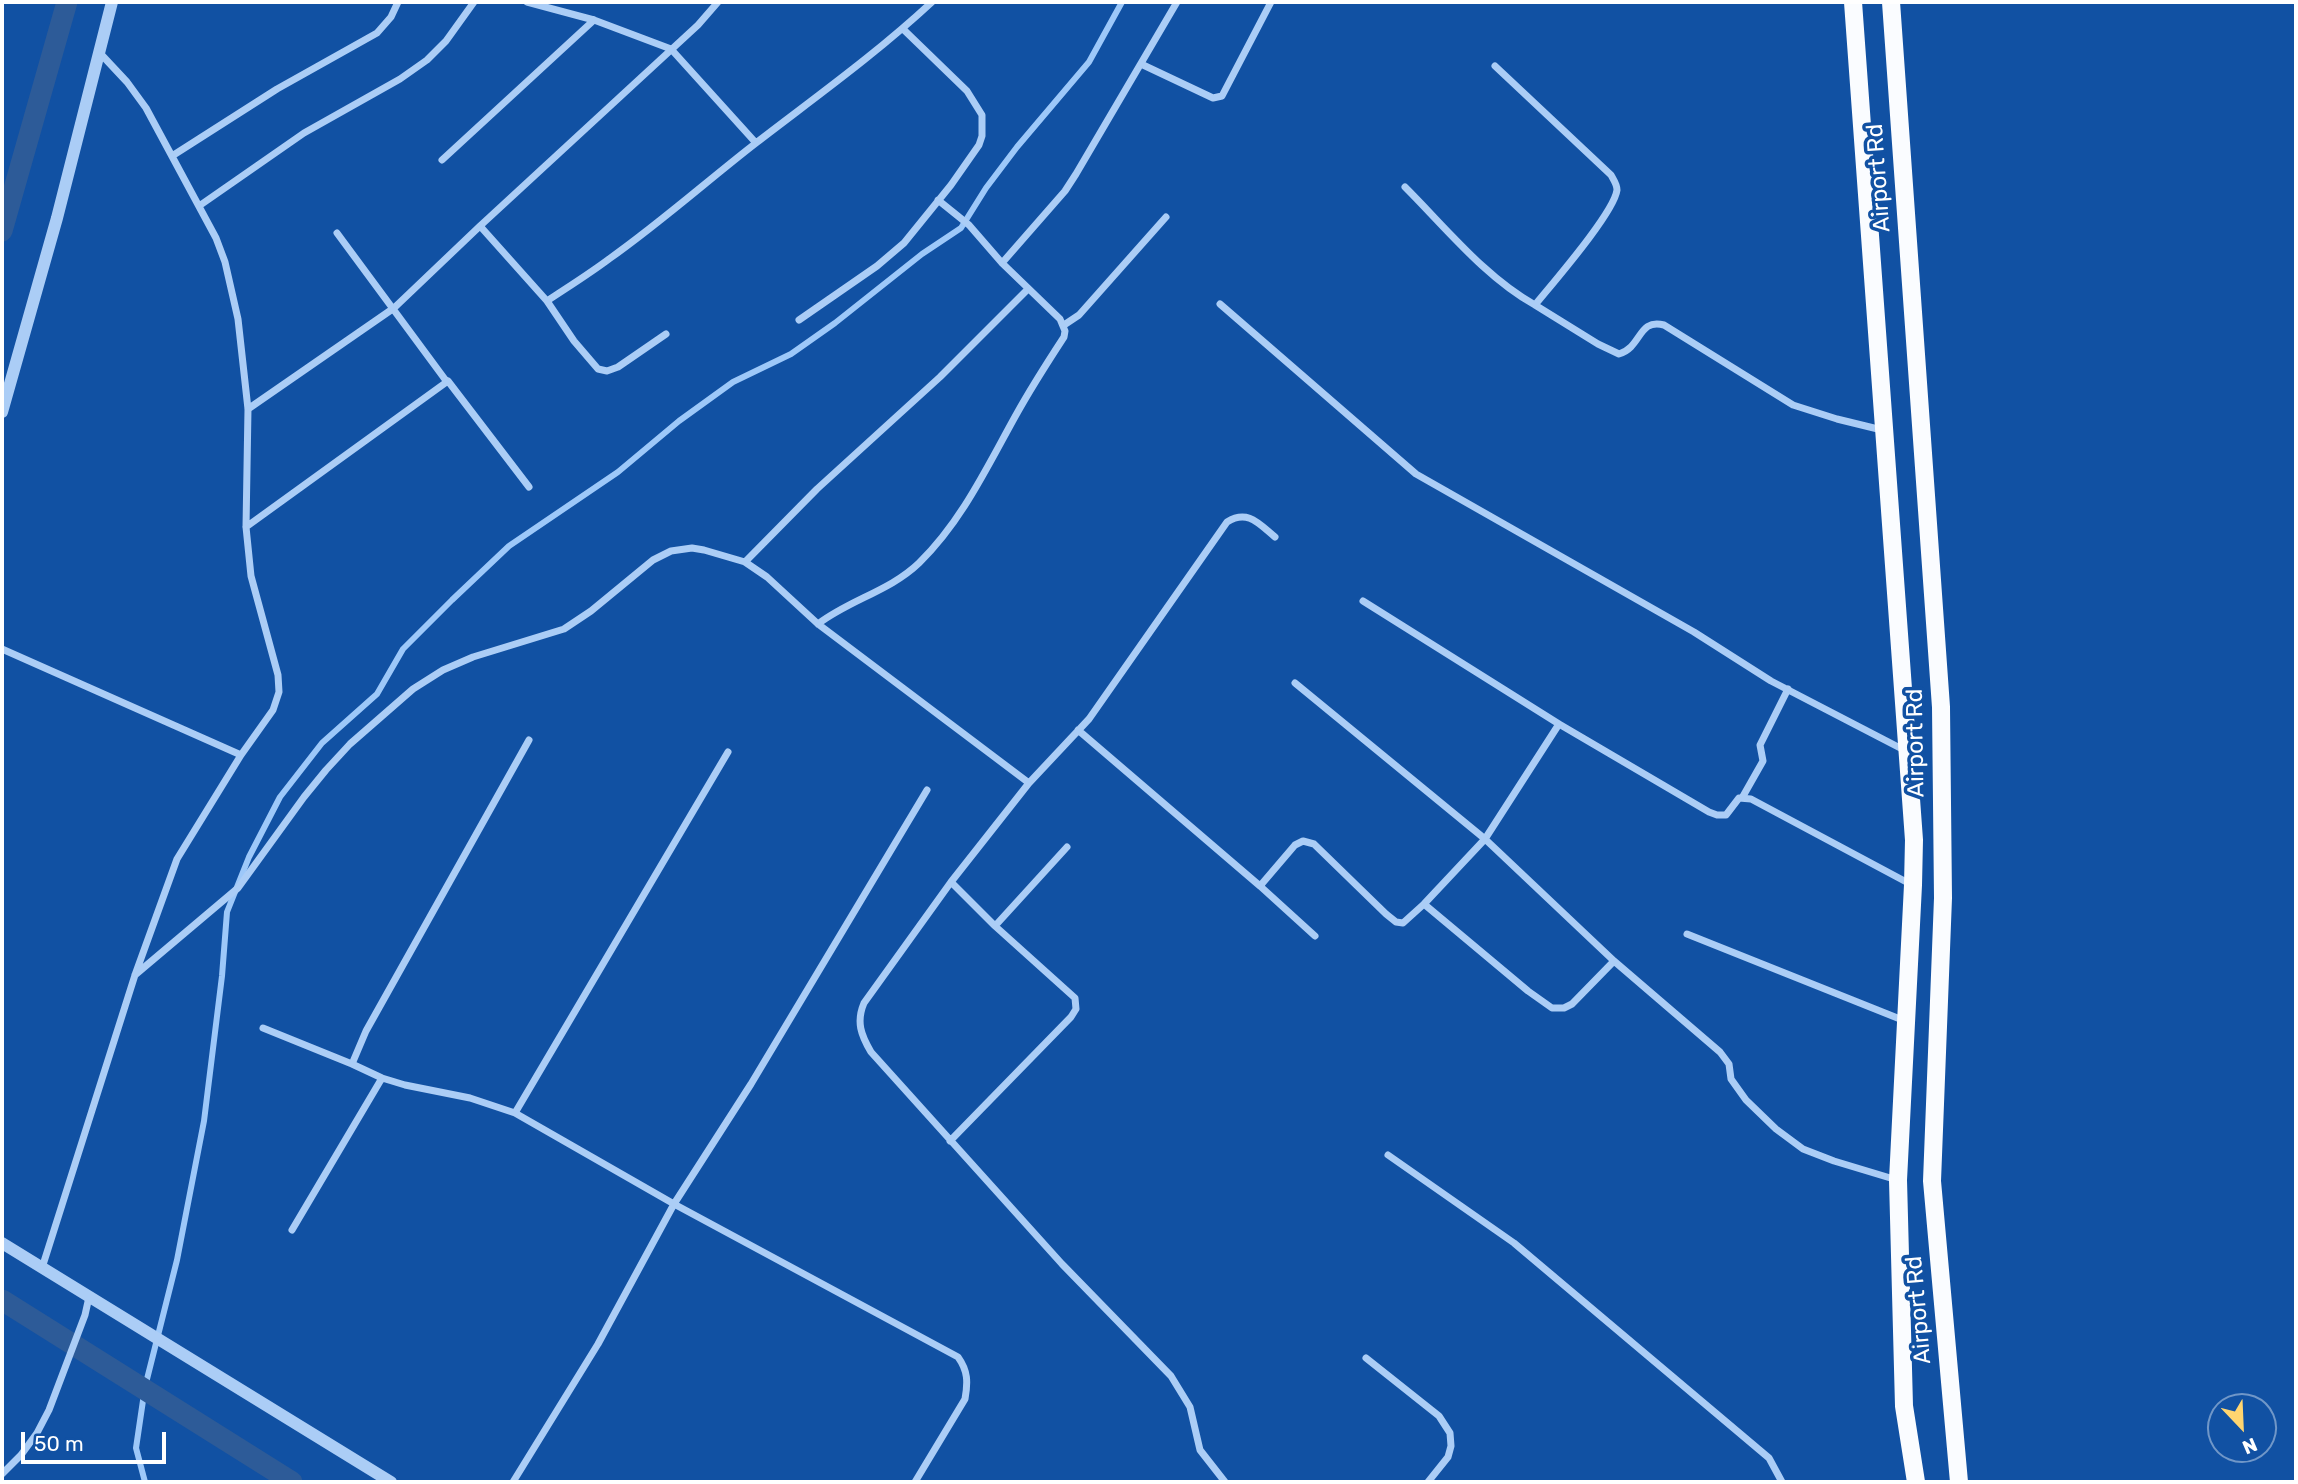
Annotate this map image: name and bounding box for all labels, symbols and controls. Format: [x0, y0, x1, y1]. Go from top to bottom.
street label: Airport Rd [1861, 123, 1897, 233]
street label: Airport Rd [1901, 688, 1931, 798]
street label: Airport Rd [1901, 1255, 1937, 1365]
north arrow [2207, 1393, 2277, 1463]
scale bar [24, 1418, 170, 1462]
text: 50 m [34, 1431, 84, 1456]
text: N [2239, 1433, 2260, 1459]

